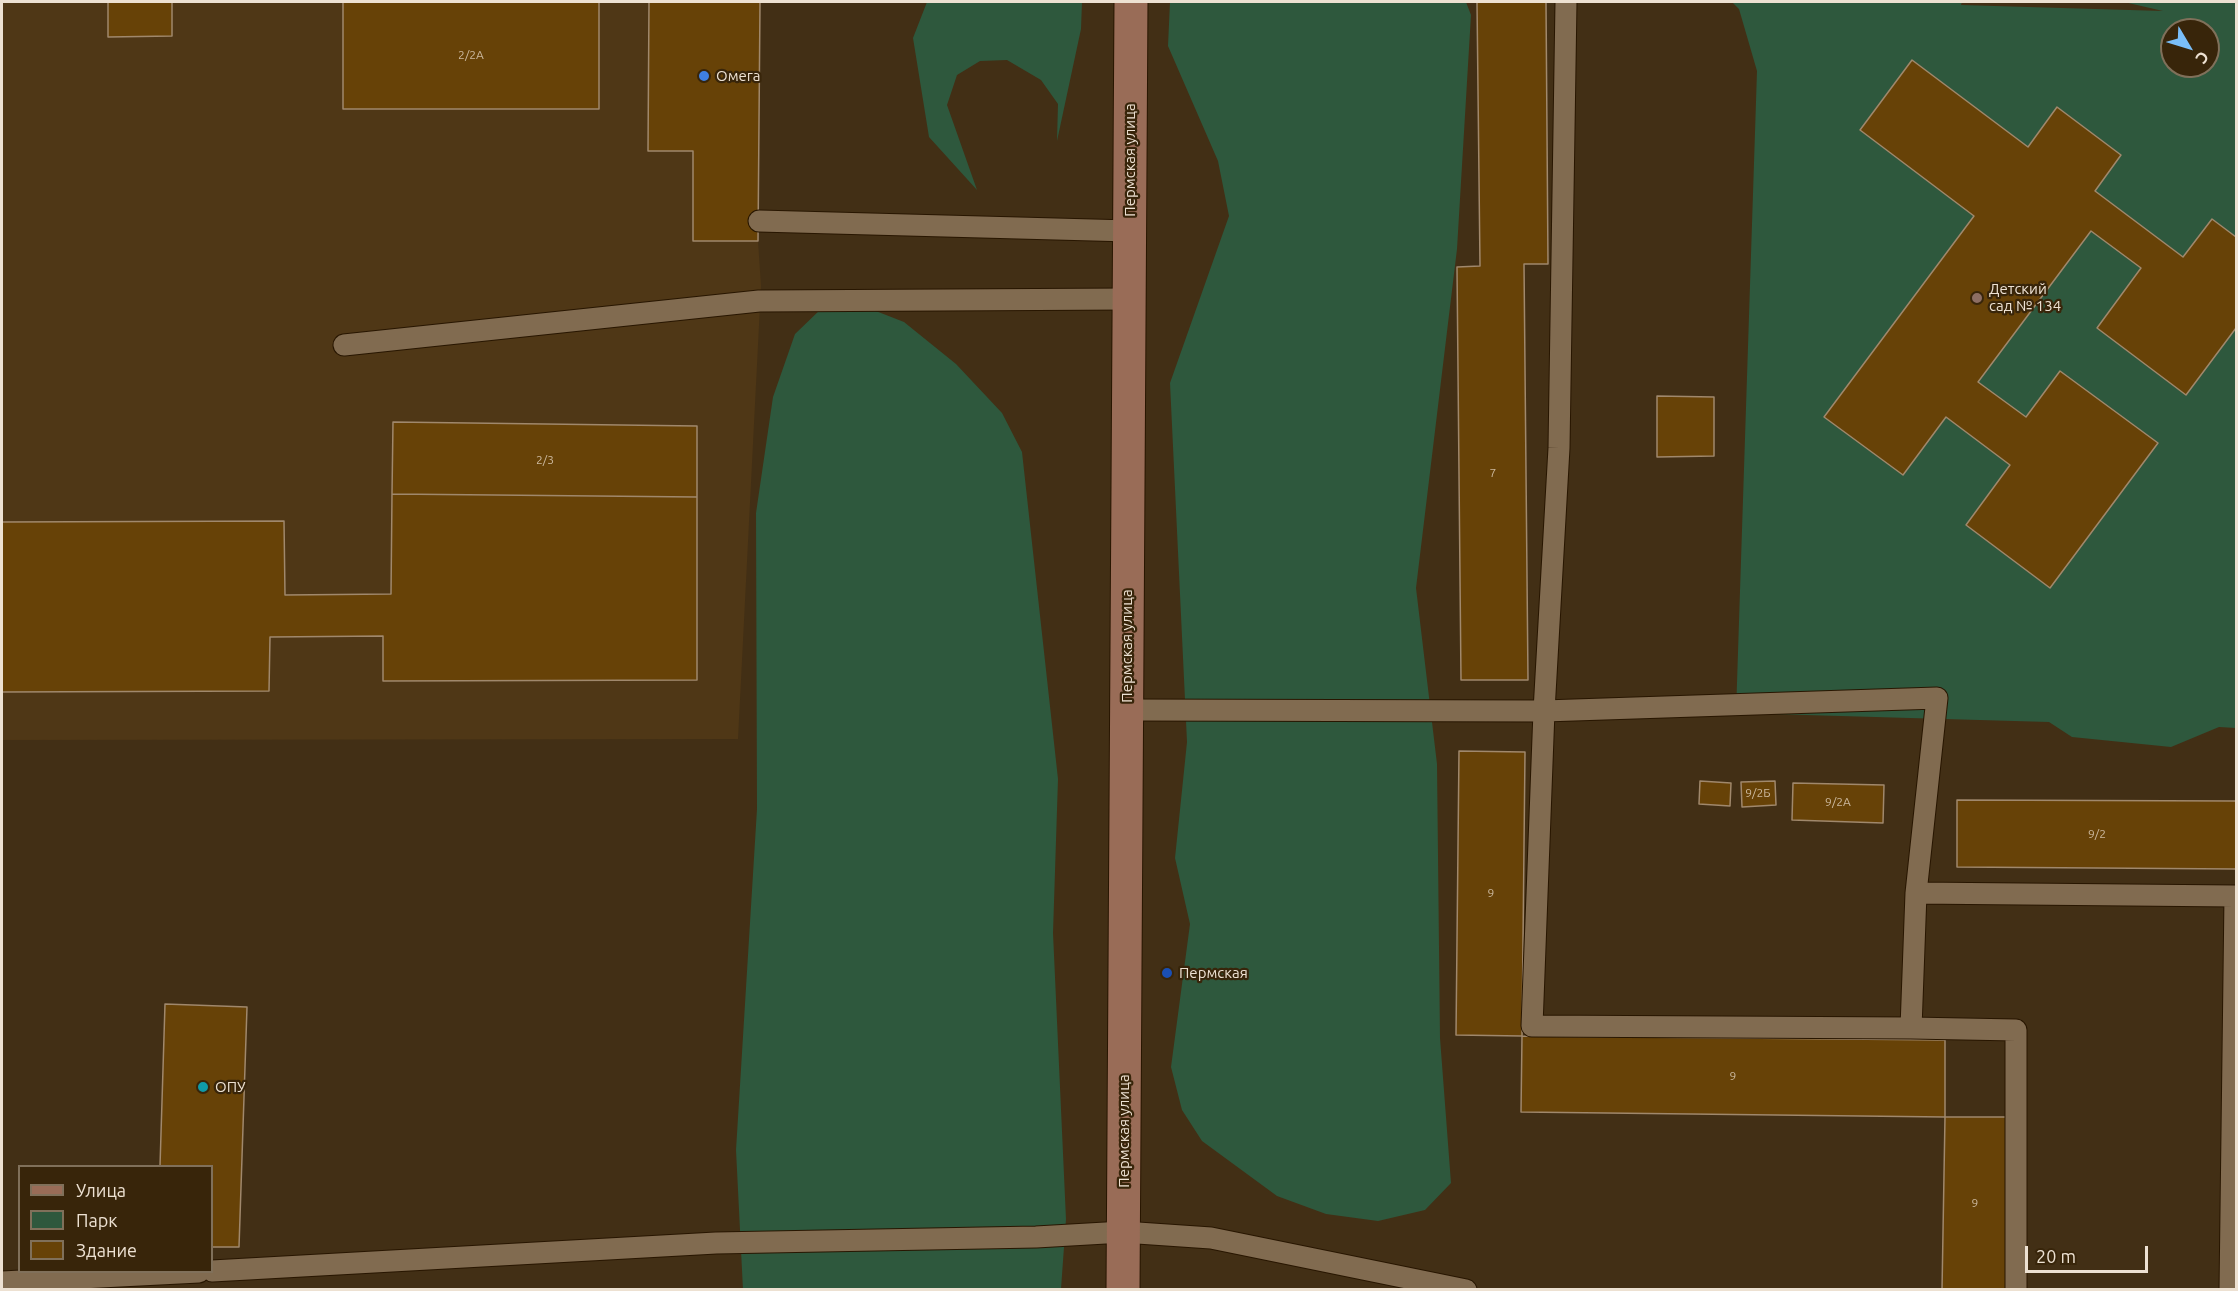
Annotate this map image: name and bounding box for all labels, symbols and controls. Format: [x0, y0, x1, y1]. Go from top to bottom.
north arrow [2160, 18, 2220, 78]
house number: 2/2А [458, 48, 484, 62]
text: С [2192, 48, 2213, 67]
place label: Омега [716, 67, 761, 85]
marker: Омега [697, 69, 711, 83]
street label: Пермская улица [1121, 103, 1139, 217]
place label: Детский сад № 134 [1989, 280, 2061, 315]
marker: Детский сад № 134 [1970, 291, 1984, 305]
house number: 2/3 [536, 453, 554, 467]
house number: 7 [1490, 466, 1496, 480]
street label: Пермская улица [1118, 589, 1136, 703]
house number: 9/2Б [1745, 786, 1771, 800]
house number: 9/2А [1825, 795, 1851, 809]
house number: 9/2 [2088, 827, 2106, 841]
house number: 9 [1488, 886, 1494, 900]
place label: Пермская [1179, 964, 1248, 982]
marker: Пермская [1160, 966, 1174, 980]
house number: 9 [1730, 1069, 1736, 1083]
street label: Пермская улица [1115, 1074, 1133, 1188]
place label: ОПУ [215, 1078, 245, 1096]
marker: ОПУ [196, 1080, 210, 1094]
legend [18, 1165, 213, 1273]
text: Улица [76, 1180, 126, 1200]
house number: 9 [1972, 1196, 1978, 1210]
text: Парк [76, 1210, 117, 1230]
scale bar [2028, 1234, 2151, 1272]
text: Здание [76, 1240, 137, 1260]
text: 20 m [2036, 1246, 2076, 1266]

